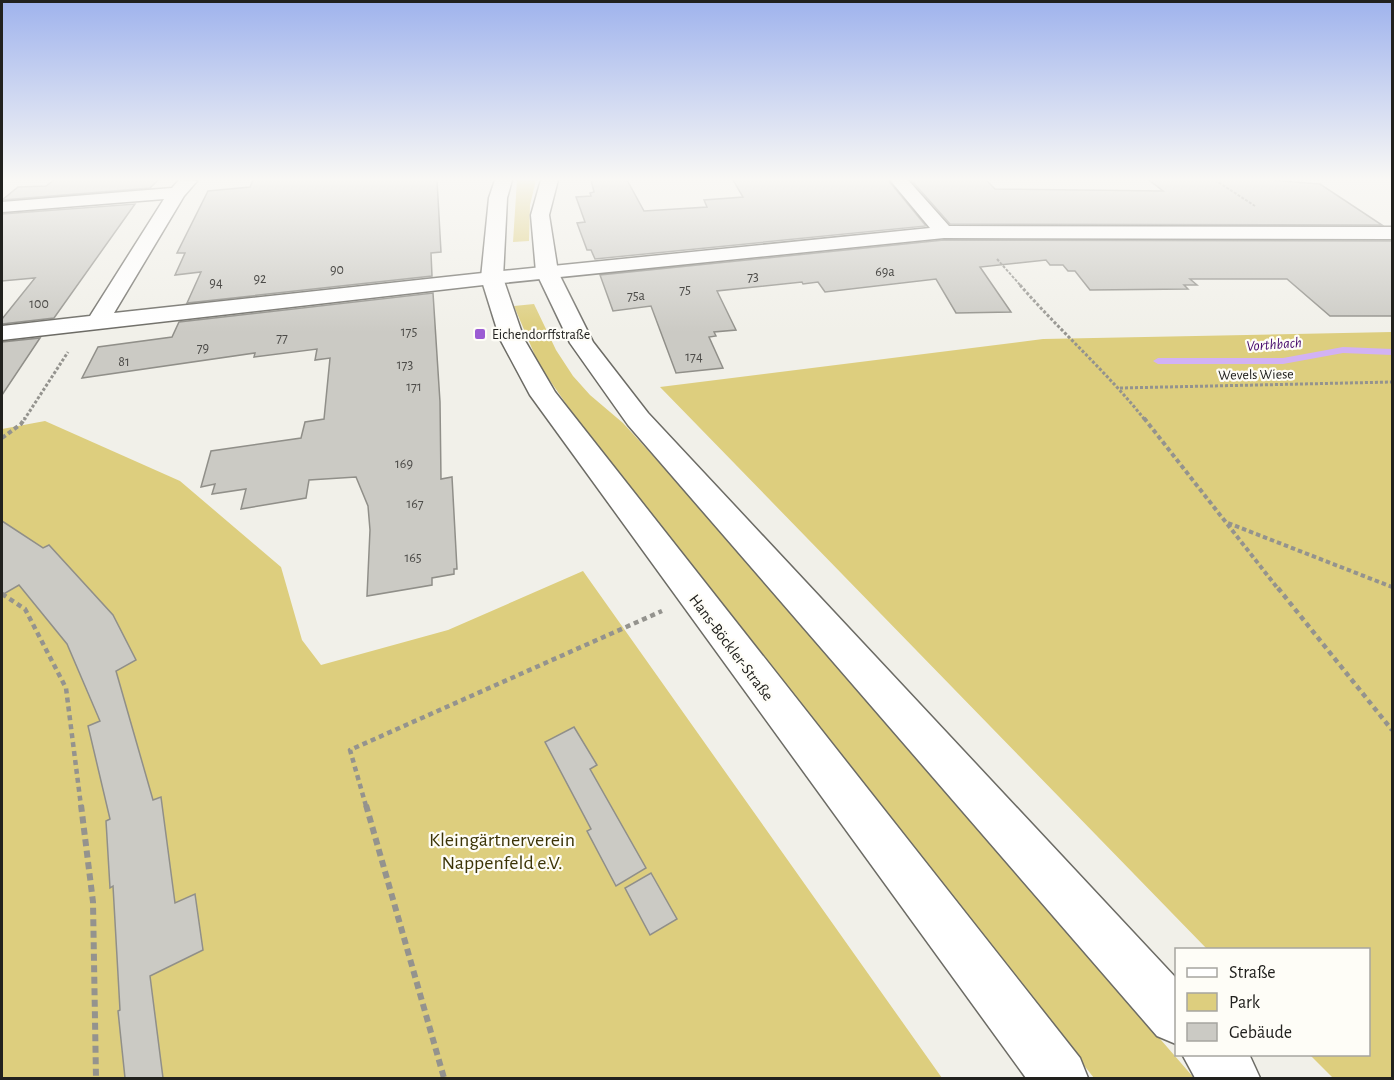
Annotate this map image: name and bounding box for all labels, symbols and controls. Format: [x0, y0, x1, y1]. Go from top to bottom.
house number: 90 [330, 263, 344, 277]
house number: 69a [875, 265, 895, 279]
house number: 73 [747, 270, 759, 284]
house number: 92 [254, 272, 266, 286]
house number: 94 [209, 276, 223, 290]
house number: 75 [679, 283, 691, 297]
house number: 75a [627, 289, 646, 303]
house number: 100 [29, 297, 49, 311]
house number: 175 [401, 325, 417, 339]
marker: Eichendorffstraße [473, 327, 487, 341]
place label: Eichendorffstraße [492, 328, 590, 342]
house number: 77 [276, 331, 288, 345]
water label: Vorthbach [1246, 335, 1302, 354]
house number: 79 [197, 341, 209, 355]
house number: 174 [685, 350, 703, 364]
house number: 81 [118, 355, 130, 369]
house number: 173 [397, 358, 413, 372]
street label: Wevels Wiese [1218, 367, 1294, 383]
house number: 171 [406, 380, 422, 394]
house number: 169 [395, 457, 413, 471]
house number: 167 [406, 497, 424, 511]
house number: 165 [404, 551, 422, 565]
street label: Hans-Böckler-Straße [686, 592, 776, 704]
park label: Kleingärtnerverein Nappenfeld e.V. [429, 830, 575, 873]
legend [1175, 948, 1370, 1056]
text: Straße [1229, 964, 1275, 982]
text: Park [1229, 994, 1261, 1012]
text: Gebäude [1229, 1024, 1292, 1042]

